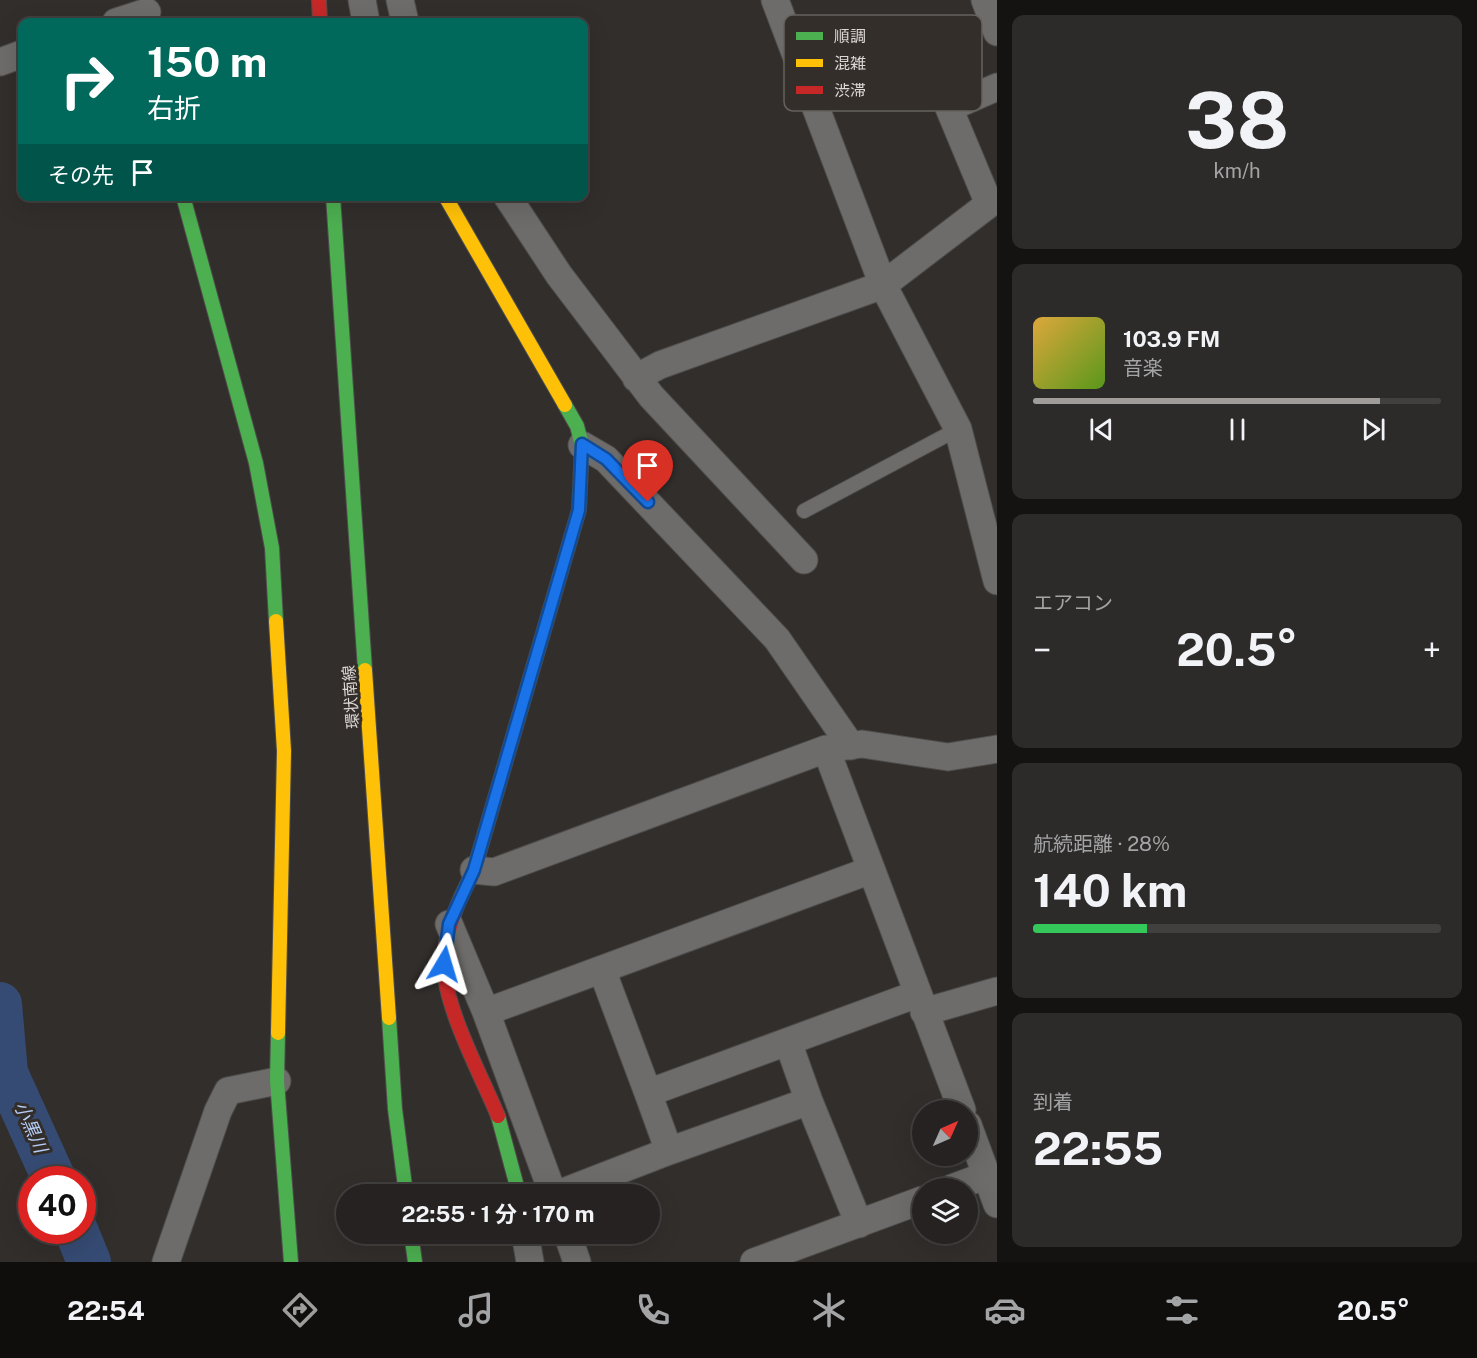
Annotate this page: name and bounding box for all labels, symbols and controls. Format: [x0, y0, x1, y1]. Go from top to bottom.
legend [784, 15, 982, 111]
text: 順調 [834, 27, 866, 46]
text: 150 m [147, 37, 267, 86]
icon: right [48, 42, 126, 120]
text: 混雑 [834, 54, 866, 73]
text: 38 [1185, 74, 1289, 166]
text: 渋滞 [834, 81, 866, 100]
text: 右折 [147, 92, 201, 124]
icon: arrive [126, 156, 159, 189]
text: km/h [1213, 159, 1261, 183]
text: その先 [48, 162, 114, 188]
text: 103.9 FM [1123, 326, 1220, 352]
text: 音楽 [1123, 356, 1163, 380]
icon: previous [1085, 413, 1118, 446]
icon: pause [1221, 413, 1254, 446]
icon: next [1357, 413, 1390, 446]
pin [622, 440, 673, 502]
icon: arrive [631, 449, 664, 482]
text: エアコン [1033, 591, 1113, 615]
text: 20.5° [1176, 623, 1298, 676]
text: − [1033, 631, 1051, 669]
text: + [1423, 631, 1441, 669]
street label: 環状南線 [339, 664, 363, 730]
text: 航続距離 · 28% [1033, 832, 1170, 856]
text: 140 km [1033, 864, 1187, 917]
position arrow [412, 932, 476, 996]
text: 到着 [1033, 1090, 1073, 1114]
water label: 小黒川 [10, 1098, 52, 1158]
north arrow [912, 1100, 978, 1166]
map controls [912, 1100, 978, 1244]
text: 22:55 [1033, 1122, 1163, 1175]
speed limit sign: 40 [18, 1166, 96, 1244]
button: layers [912, 1178, 978, 1244]
text: 22:55 · 1 分 · 170 m [402, 1201, 594, 1227]
icon: directions [279, 1289, 321, 1331]
icon: music [455, 1289, 497, 1331]
icon: phone [632, 1289, 674, 1331]
icon: climate [808, 1289, 850, 1331]
icon: car [984, 1289, 1026, 1331]
icon: filters [1161, 1289, 1203, 1331]
text: 22:54 [67, 1294, 145, 1326]
text: 20.5° [1337, 1294, 1410, 1326]

